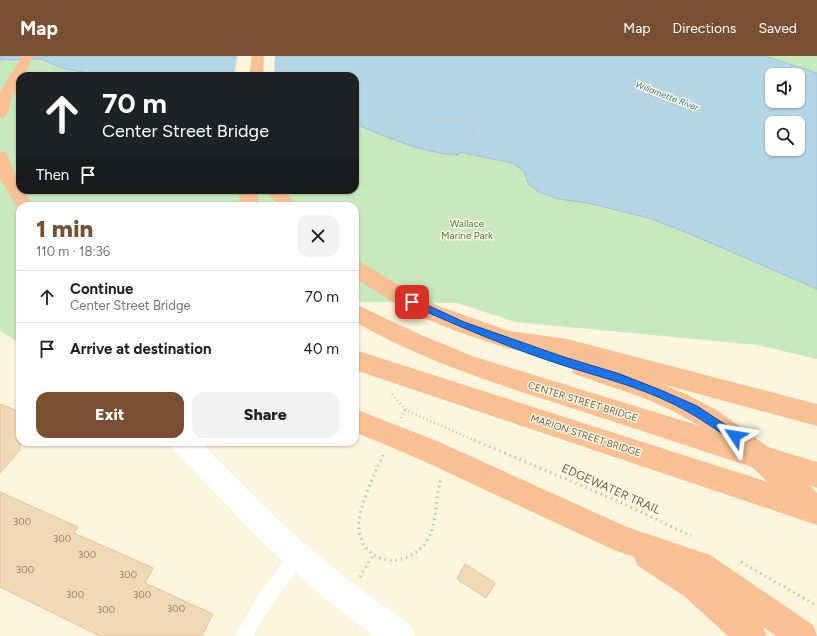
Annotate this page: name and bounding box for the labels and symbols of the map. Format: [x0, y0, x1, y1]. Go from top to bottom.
water label: Willamette River [634, 78, 701, 113]
park label: Wallace Marine Park [441, 217, 493, 242]
pin [395, 285, 429, 319]
street label: CENTER STREET BRIDGE [526, 379, 639, 424]
street label: MARION STREET BRIDGE [529, 411, 643, 460]
position arrow [714, 415, 756, 457]
street label: EDGEWATER TRAIL [559, 461, 663, 517]
house number: 300 [13, 515, 31, 528]
house number: 300 [53, 532, 71, 545]
house number: 300 [78, 548, 96, 561]
house number: 300 [16, 563, 34, 576]
house number: 300 [119, 568, 137, 581]
house number: 300 [66, 588, 84, 601]
house number: 300 [133, 588, 151, 601]
house number: 300 [167, 602, 185, 615]
house number: 300 [97, 603, 115, 616]

